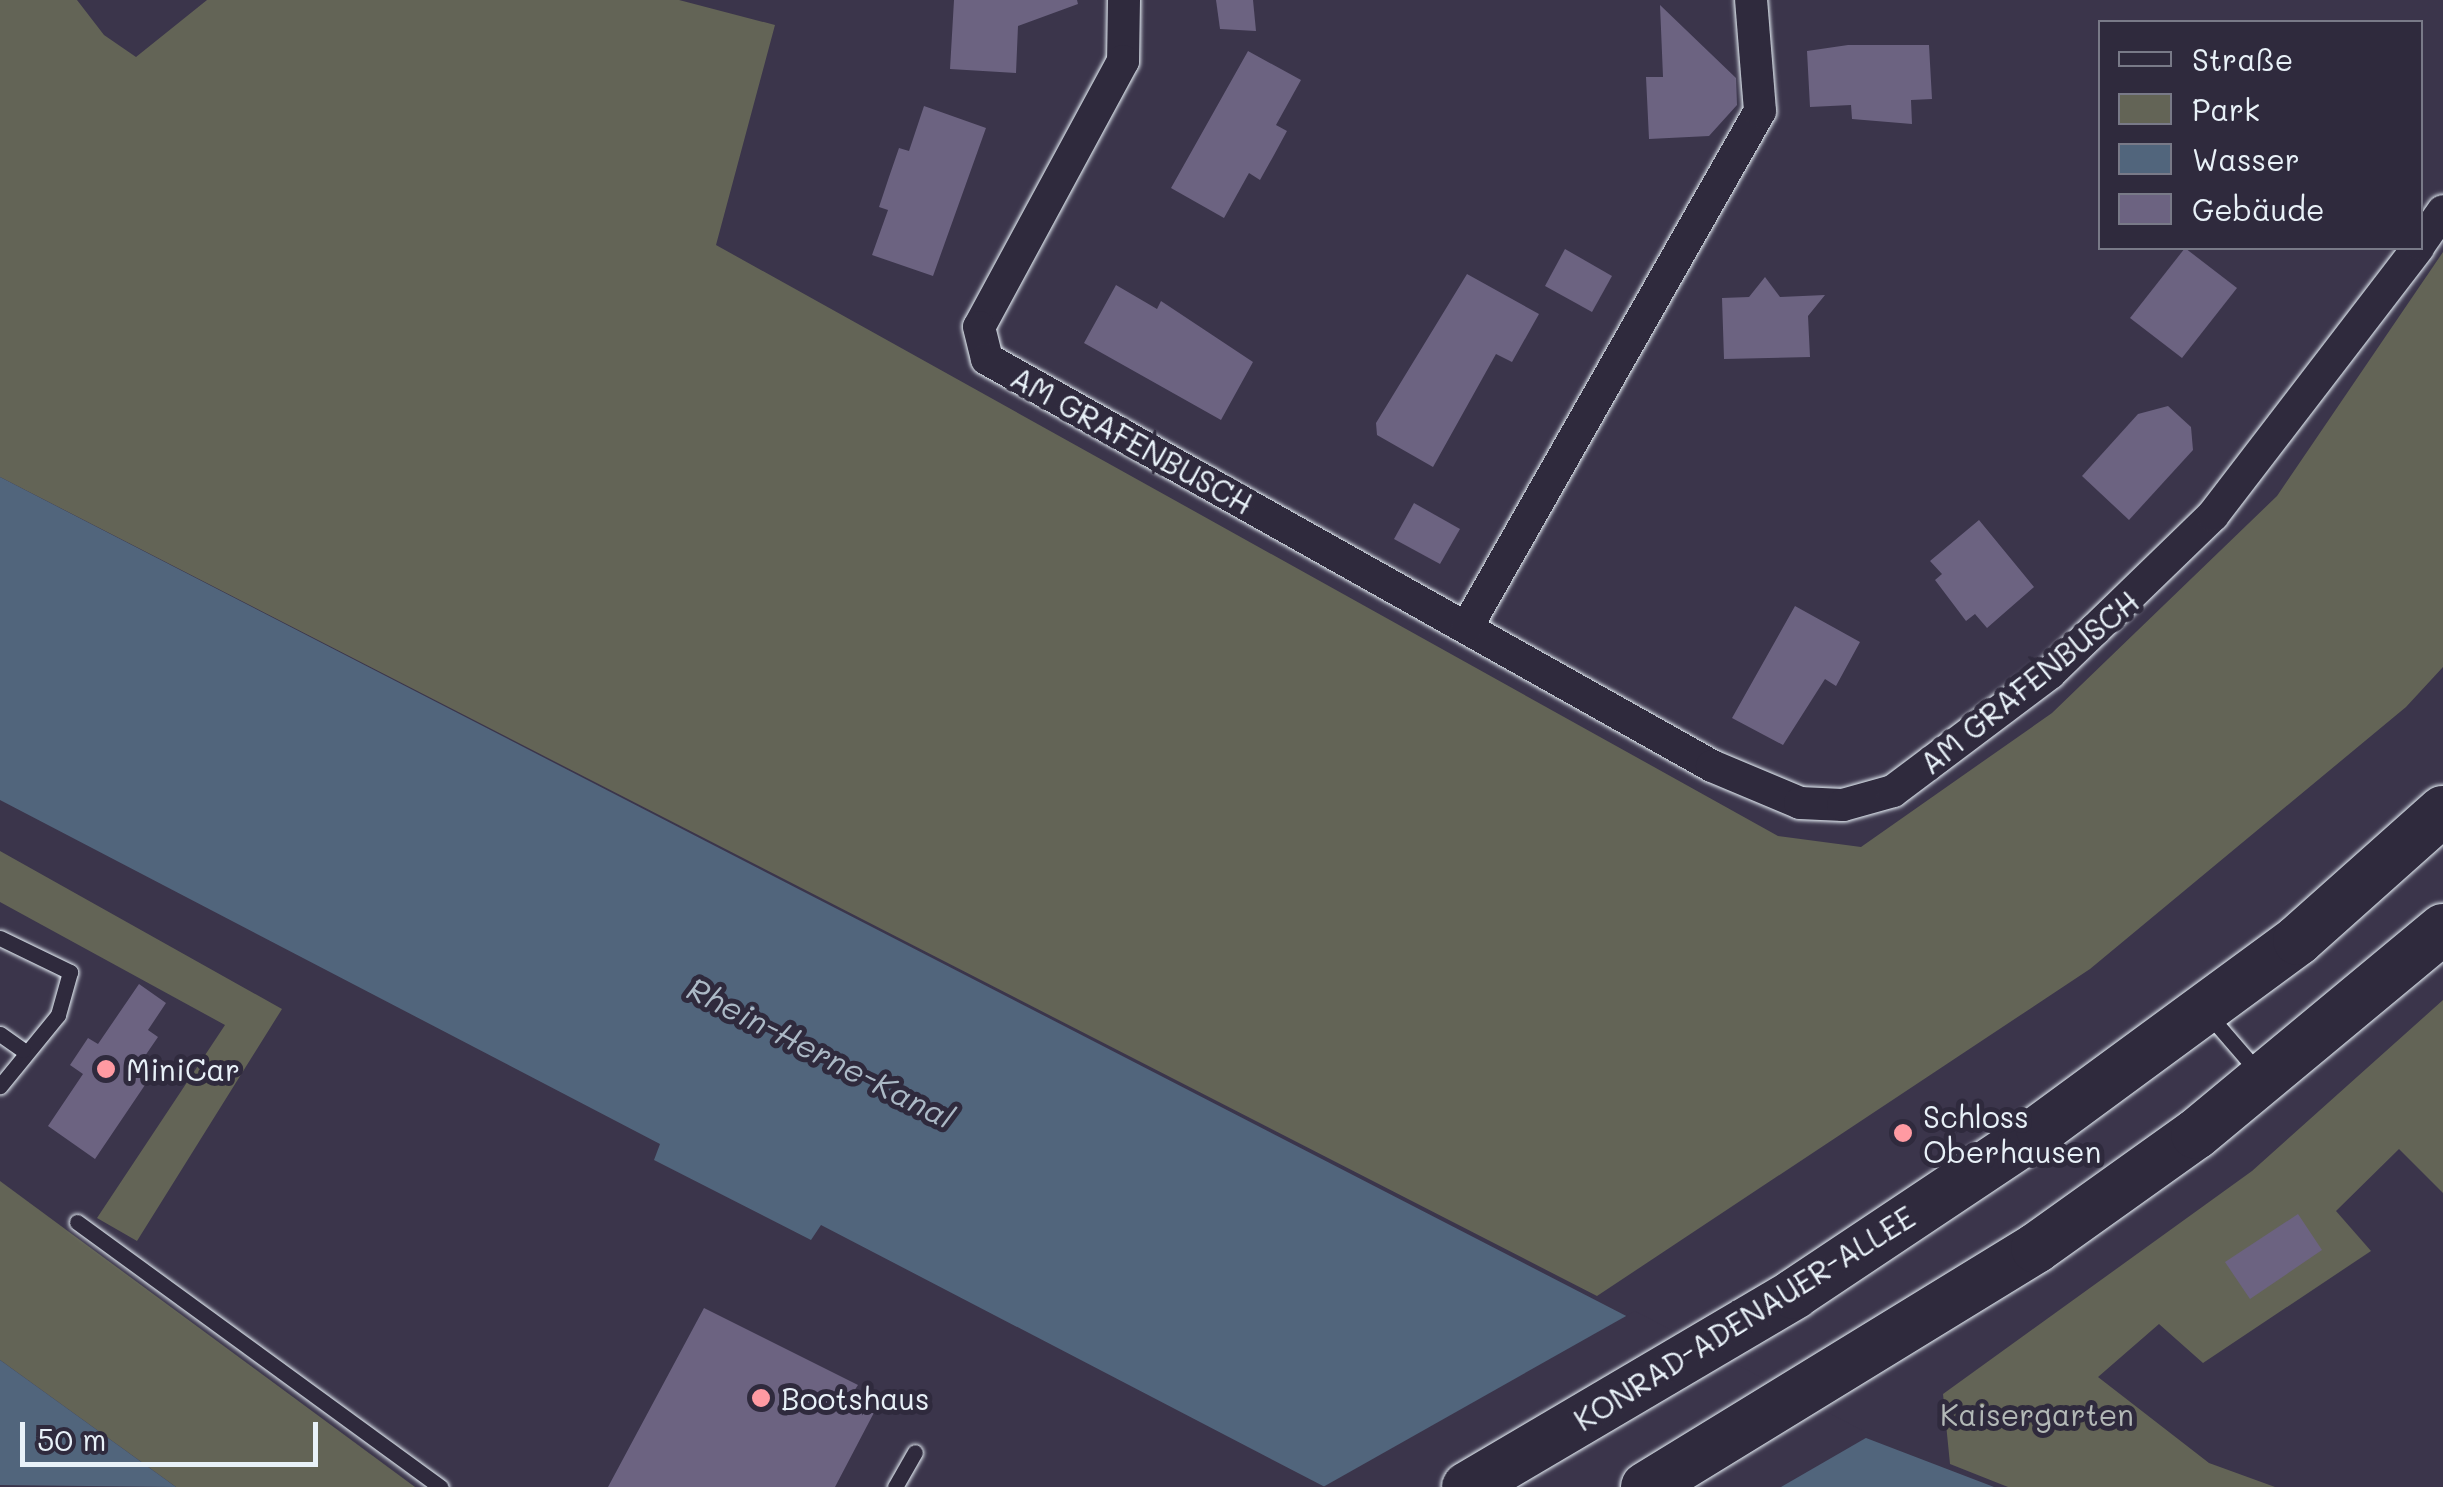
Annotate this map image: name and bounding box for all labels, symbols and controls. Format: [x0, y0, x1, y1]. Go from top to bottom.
legend [2098, 20, 2423, 250]
text: Straße [2192, 39, 2293, 79]
text: Park [2192, 89, 2260, 129]
text: Wasser [2192, 139, 2300, 179]
text: Gebäude [2192, 189, 2325, 229]
street label: AM GRAFENBUSCH [1005, 359, 1259, 521]
street label: AM GRAFENBUSCH [1912, 583, 2146, 781]
water label: Rhein-Herne-Kanal [681, 968, 961, 1136]
place label: MiniCar [126, 1051, 240, 1087]
marker: MiniCar [95, 1058, 117, 1080]
place label: Schloss Oberhausen [1923, 1098, 2101, 1168]
marker: Schloss Oberhausen [1892, 1122, 1914, 1144]
street label: KONRAD-ADENAUER-ALLEE [1567, 1198, 1921, 1438]
place label: Bootshaus [781, 1380, 930, 1416]
marker: Bootshaus [750, 1387, 772, 1409]
park label: Kaisergarten [1940, 1396, 2134, 1432]
scale bar [25, 1402, 322, 1464]
text: 50 m [37, 1419, 107, 1459]

